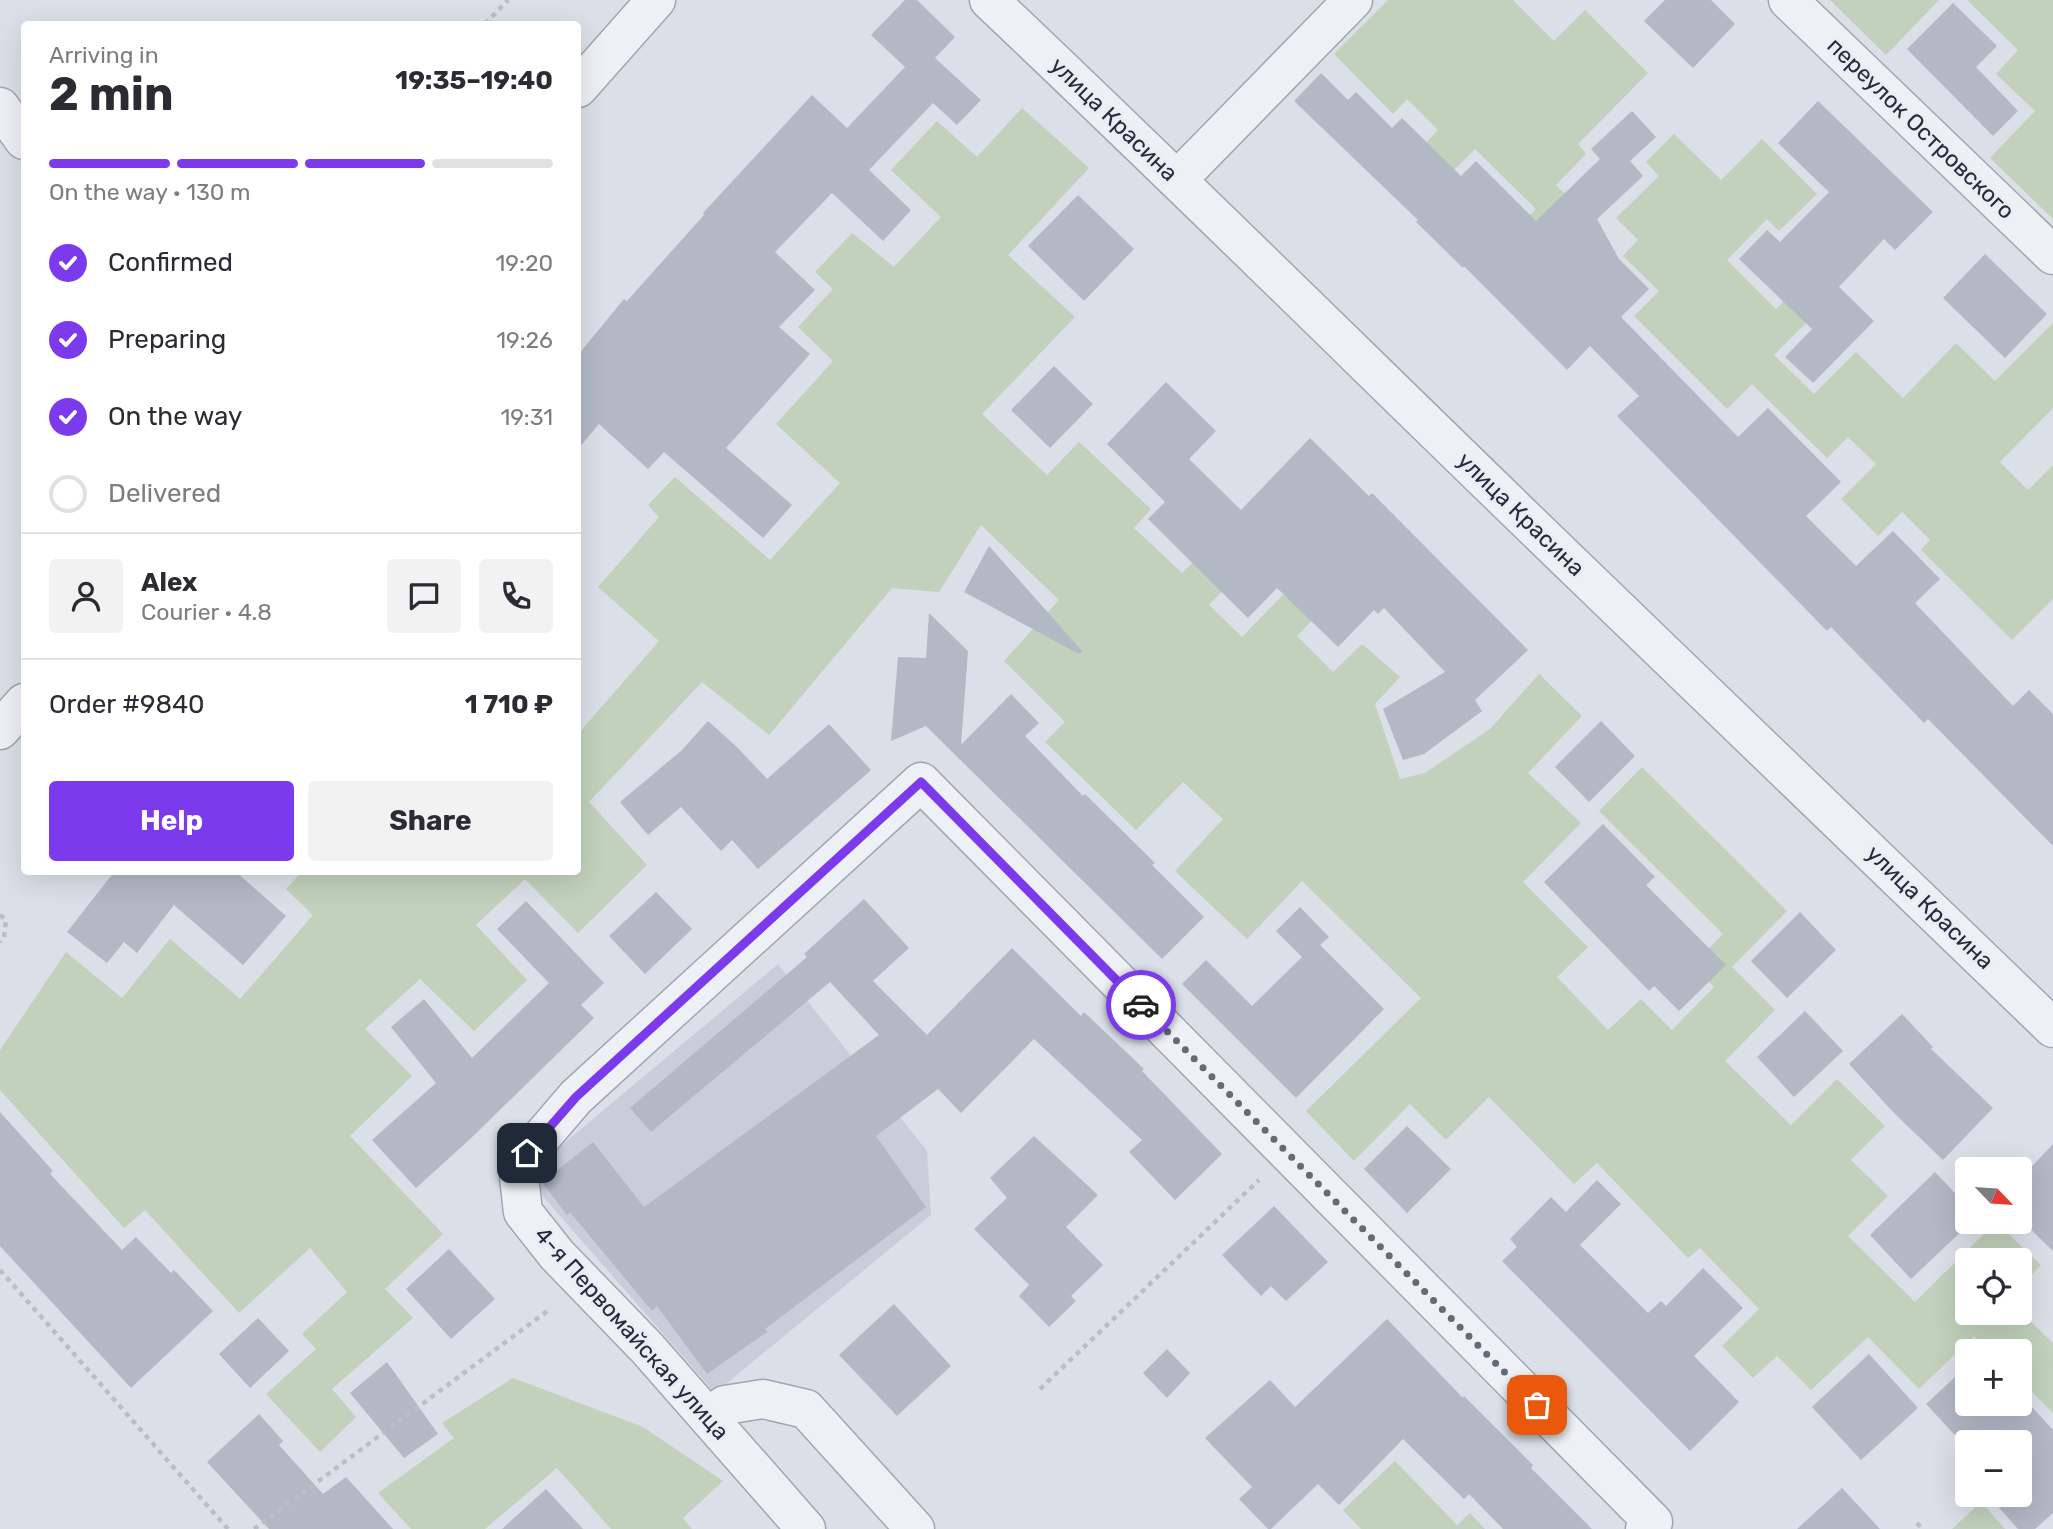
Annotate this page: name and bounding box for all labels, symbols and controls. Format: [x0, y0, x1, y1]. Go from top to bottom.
street label: переулок Островского [1822, 31, 2020, 225]
text: Arriving in [49, 41, 159, 69]
street label: улица Красина [1044, 51, 1184, 187]
text: 19:35–19:40 [395, 65, 553, 96]
text: 2 min [49, 67, 174, 122]
text: On the way · 130 m [49, 178, 250, 206]
icon: check [49, 244, 87, 282]
text: Confirmed [108, 247, 233, 278]
text: 19:20 [496, 249, 553, 277]
icon: check [49, 321, 87, 359]
text: Preparing [108, 324, 226, 355]
text: 19:26 [496, 326, 553, 354]
icon: check [49, 398, 87, 436]
text: On the way [108, 401, 242, 432]
text: 19:31 [500, 403, 553, 431]
street label: улица Красина [1451, 446, 1591, 582]
text: Delivered [108, 478, 221, 509]
button: person [49, 559, 123, 633]
button: chat [387, 559, 461, 633]
button: phone [479, 559, 553, 633]
text: Alex [141, 567, 197, 598]
text: Courier · 4.8 [141, 598, 272, 626]
text: Order #9840 [49, 689, 205, 720]
text: 1 710 ₽ [465, 689, 553, 720]
button: Help [49, 781, 294, 861]
button: Share [308, 781, 553, 861]
street label: улица Красина [1860, 839, 2000, 975]
courier [1106, 970, 1176, 1040]
icon: car [1122, 986, 1160, 1024]
pin [497, 1123, 557, 1183]
icon: home [508, 1134, 546, 1172]
north arrow [1955, 1157, 2032, 1234]
map controls [1955, 1157, 2032, 1507]
street label: 4-я Первомайская улица [529, 1221, 735, 1445]
button: locate [1955, 1248, 2032, 1325]
button: + [1955, 1339, 2032, 1416]
pin [1507, 1375, 1567, 1435]
icon: bag [1518, 1386, 1556, 1424]
button: − [1955, 1430, 2032, 1507]

